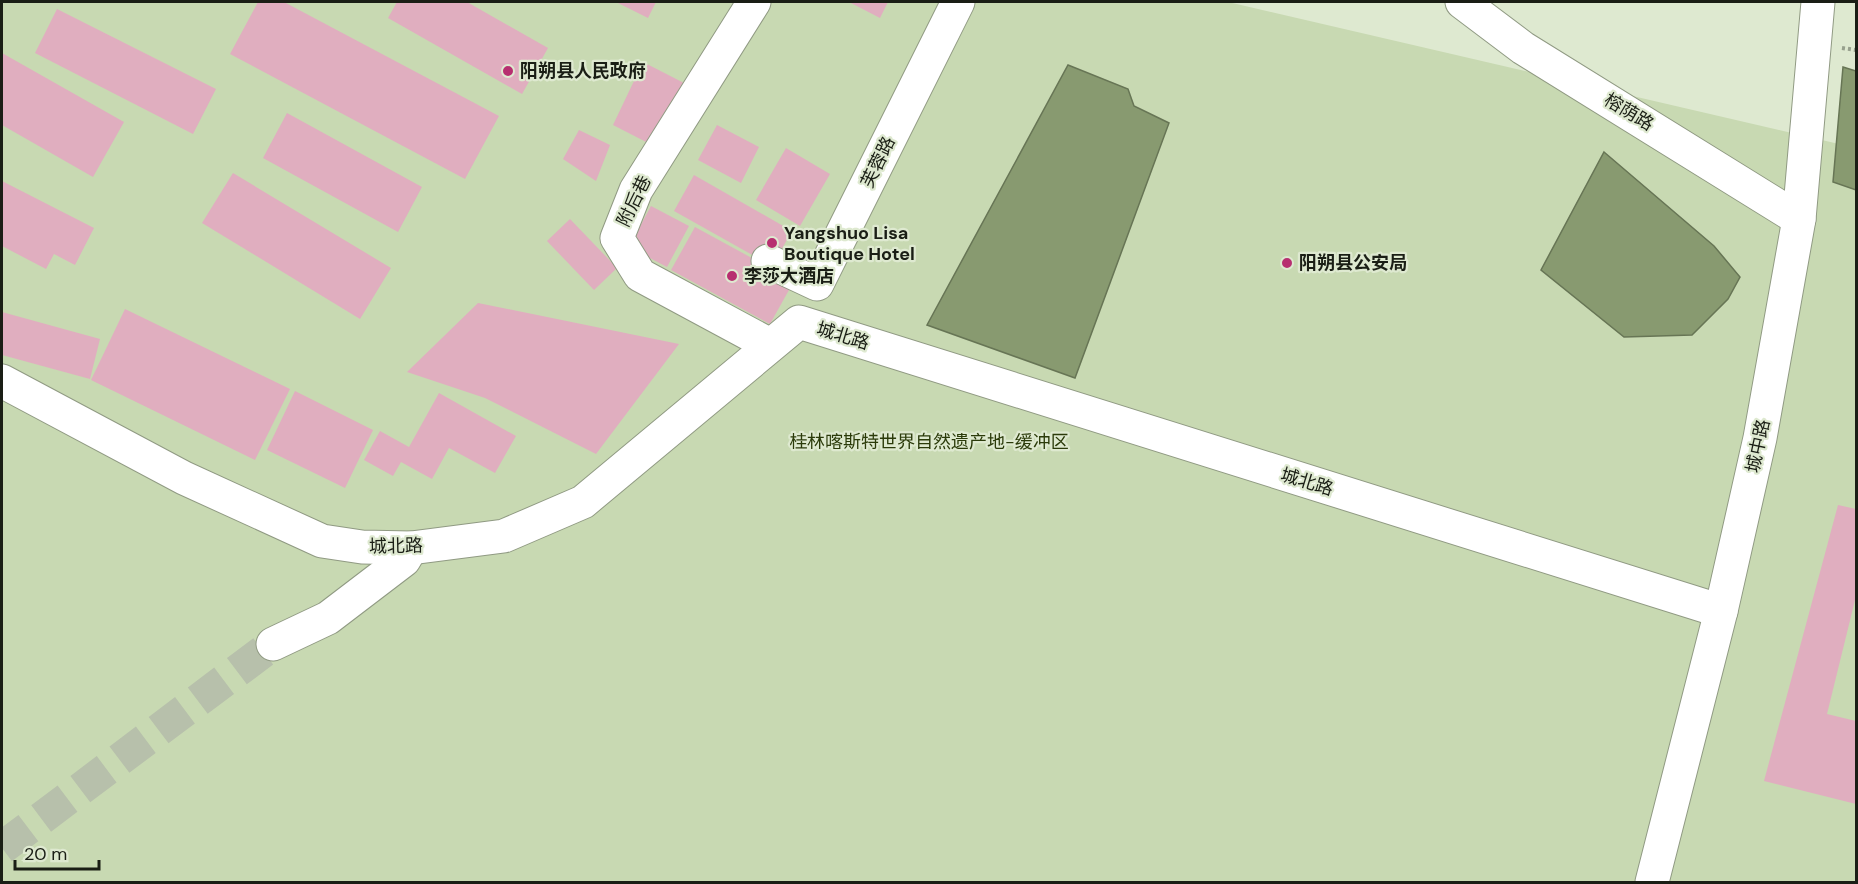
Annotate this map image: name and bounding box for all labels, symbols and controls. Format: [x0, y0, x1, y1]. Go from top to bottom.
place label: 阳朔县人民政府 [520, 59, 646, 83]
marker: 阳朔县人民政府 [501, 64, 515, 78]
street label: 榕荫路 [1600, 88, 1658, 136]
street label: 芙蓉路 [855, 132, 901, 192]
street label: 附后巷 [611, 171, 657, 231]
place label: Yangshuo Lisa Boutique Hotel [784, 221, 915, 266]
marker: Yangshuo Lisa Boutique Hotel [765, 236, 779, 250]
place label: 阳朔县公安局 [1299, 251, 1407, 275]
marker: 阳朔县公安局 [1280, 256, 1294, 270]
place label: 李莎大酒店 [744, 264, 834, 288]
marker: 李莎大酒店 [725, 269, 739, 283]
street label: 城北路 [814, 317, 872, 355]
street label: 城中路 [1741, 417, 1775, 475]
park label: 桂林喀斯特世界自然遗产地-缓冲区 [789, 430, 1069, 454]
street label: 城北路 [1278, 463, 1336, 501]
street label: 城北路 [369, 534, 423, 558]
scale bar [15, 833, 99, 871]
text: 20 m [24, 842, 67, 866]

